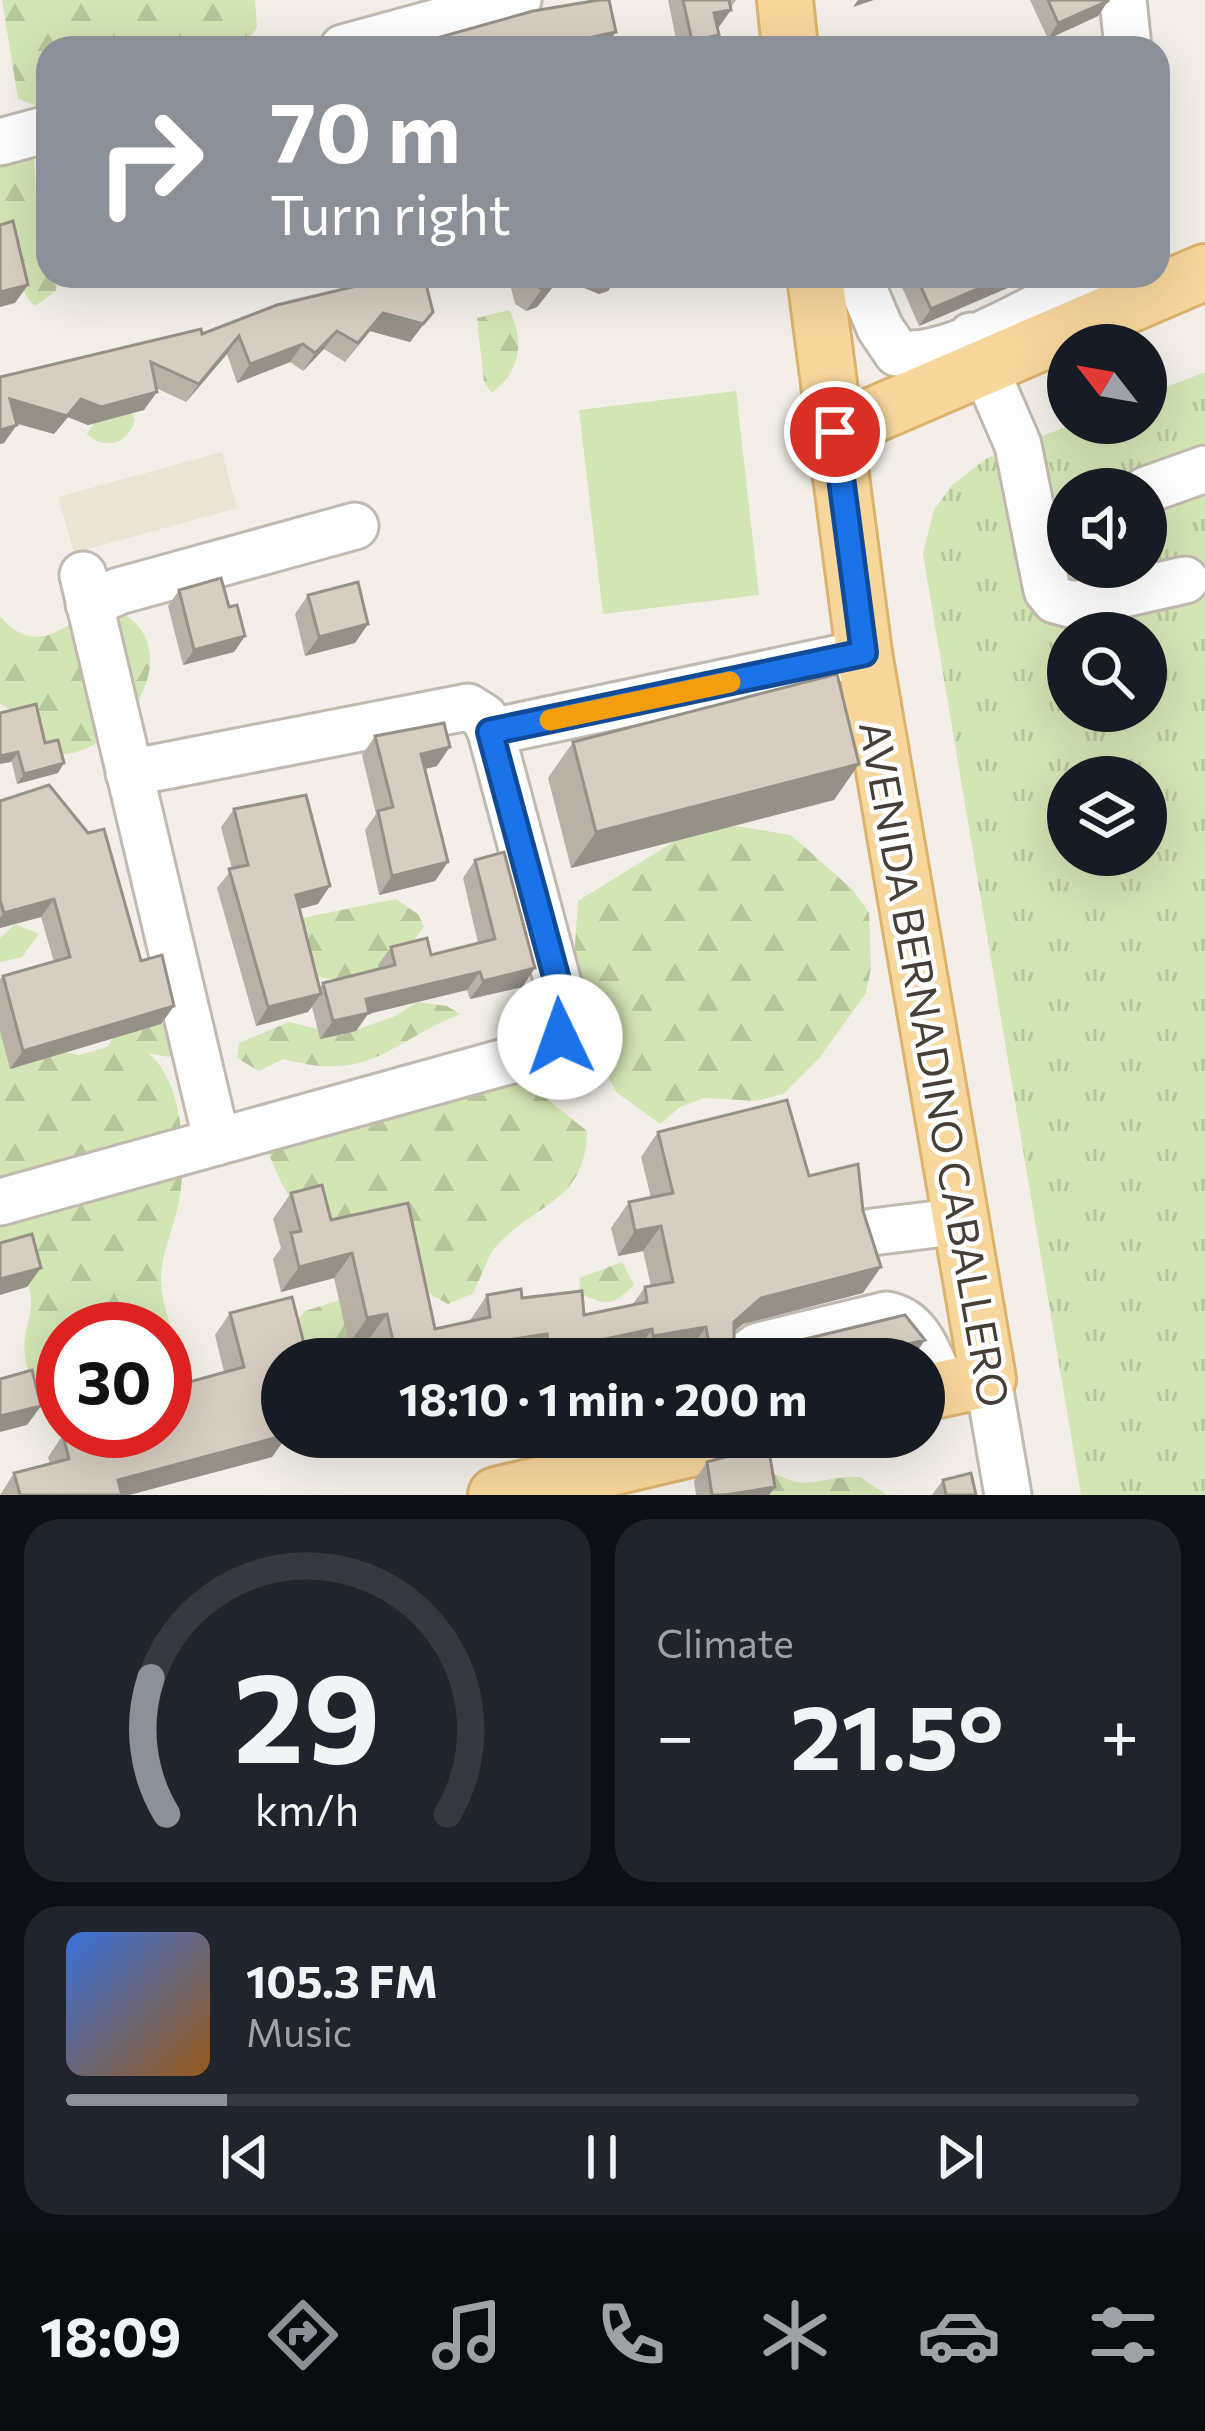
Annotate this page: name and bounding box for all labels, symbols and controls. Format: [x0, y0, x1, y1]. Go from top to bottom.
text: 70 m [270, 78, 461, 180]
icon: right [72, 84, 228, 240]
text: Turn right [270, 180, 511, 246]
north arrow [1047, 324, 1167, 444]
map controls [1047, 324, 1167, 876]
pin [784, 381, 886, 483]
icon: arrive [802, 399, 868, 465]
button: sound [1047, 468, 1167, 588]
button: search [1047, 612, 1167, 732]
street label: AVENIDA BERNADINO CABALLERO [850, 716, 1022, 1411]
button: layers [1047, 756, 1167, 876]
position arrow [497, 974, 623, 1100]
speed limit sign: 30 [36, 1302, 192, 1458]
text: 18:10 · 1 min · 200 m [399, 1370, 807, 1425]
text: Climate [657, 1618, 794, 1666]
text: 29 [234, 1636, 381, 1789]
text: 21.5° [790, 1678, 1004, 1789]
text: − [657, 1693, 694, 1774]
text: + [1100, 1693, 1139, 1774]
text: km/h [255, 1781, 359, 1834]
text: 105.3 FM [246, 1952, 438, 2007]
text: Music [246, 2007, 352, 2055]
icon: previous [212, 2124, 278, 2190]
icon: pause [569, 2124, 635, 2190]
icon: next [927, 2124, 993, 2190]
icon: directions [261, 2293, 345, 2377]
icon: music [425, 2293, 509, 2377]
icon: phone [589, 2293, 673, 2377]
icon: climate [753, 2293, 837, 2377]
icon: car [917, 2293, 1001, 2377]
icon: filters [1081, 2293, 1165, 2377]
text: 18:09 [40, 2302, 181, 2368]

